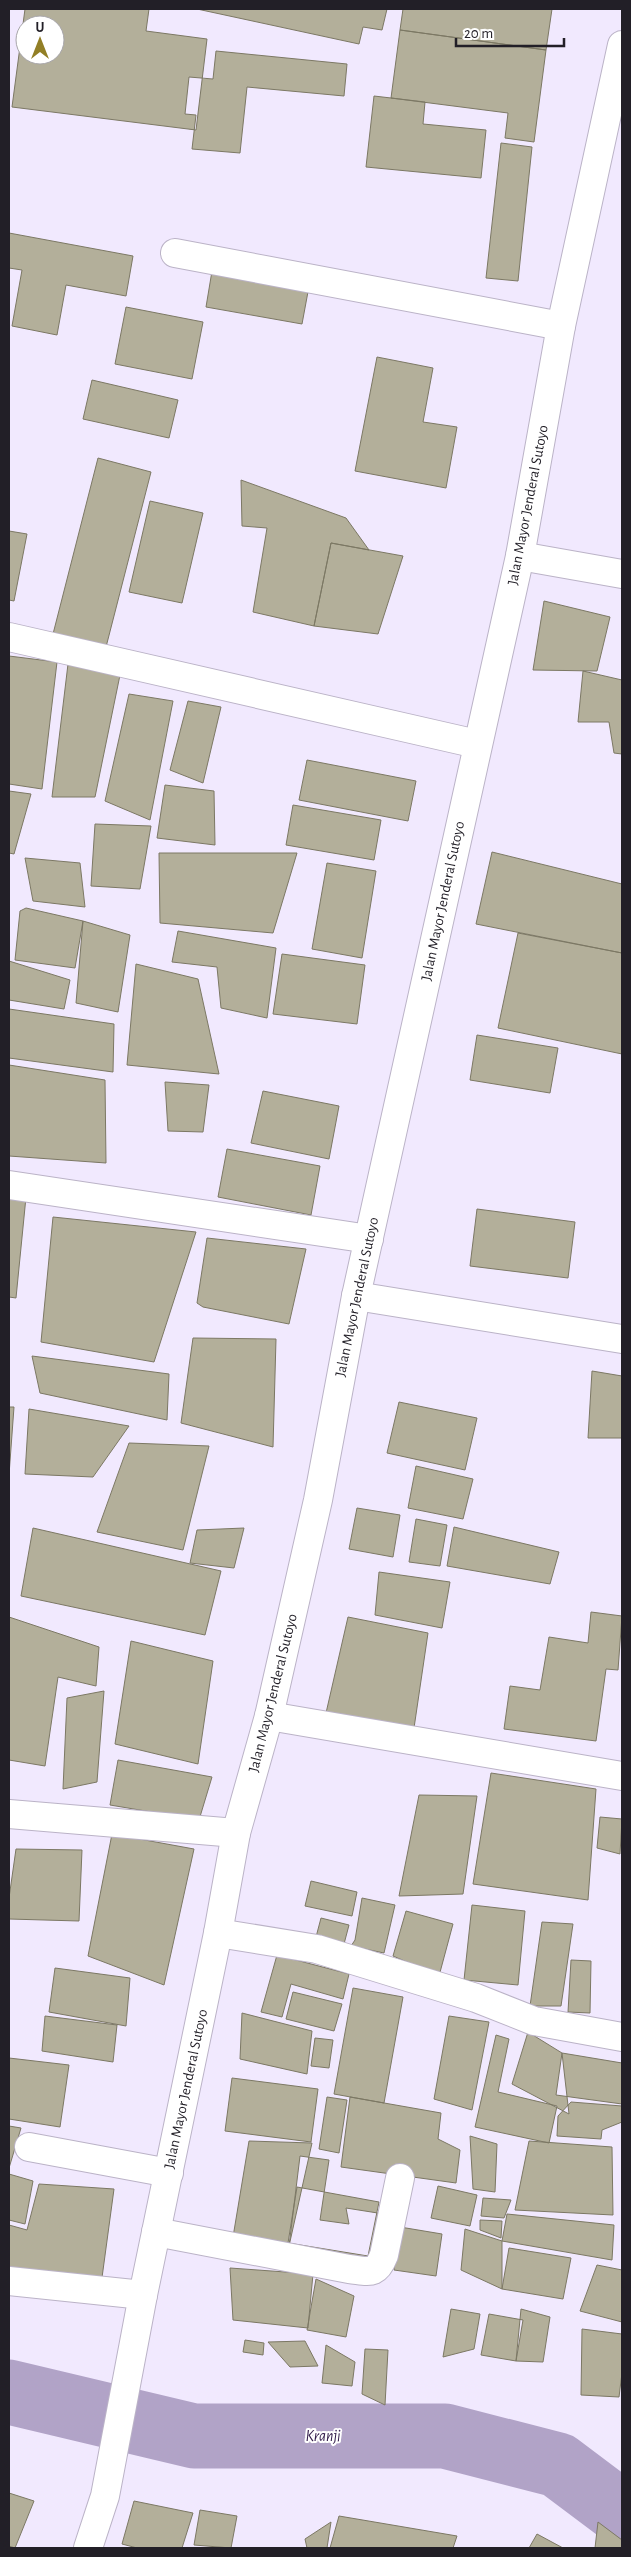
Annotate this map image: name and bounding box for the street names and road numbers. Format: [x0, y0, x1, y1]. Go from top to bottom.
street label: Jalan Mayor Jenderal Sutoyo [505, 424, 551, 586]
street label: Jalan Mayor Jenderal Sutoyo [419, 820, 467, 982]
street label: Jalan Mayor Jenderal Sutoyo [333, 1216, 381, 1378]
street label: Jalan Mayor Jenderal Sutoyo [246, 1612, 300, 1774]
street label: Jalan Mayor Jenderal Sutoyo [162, 2008, 210, 2170]

